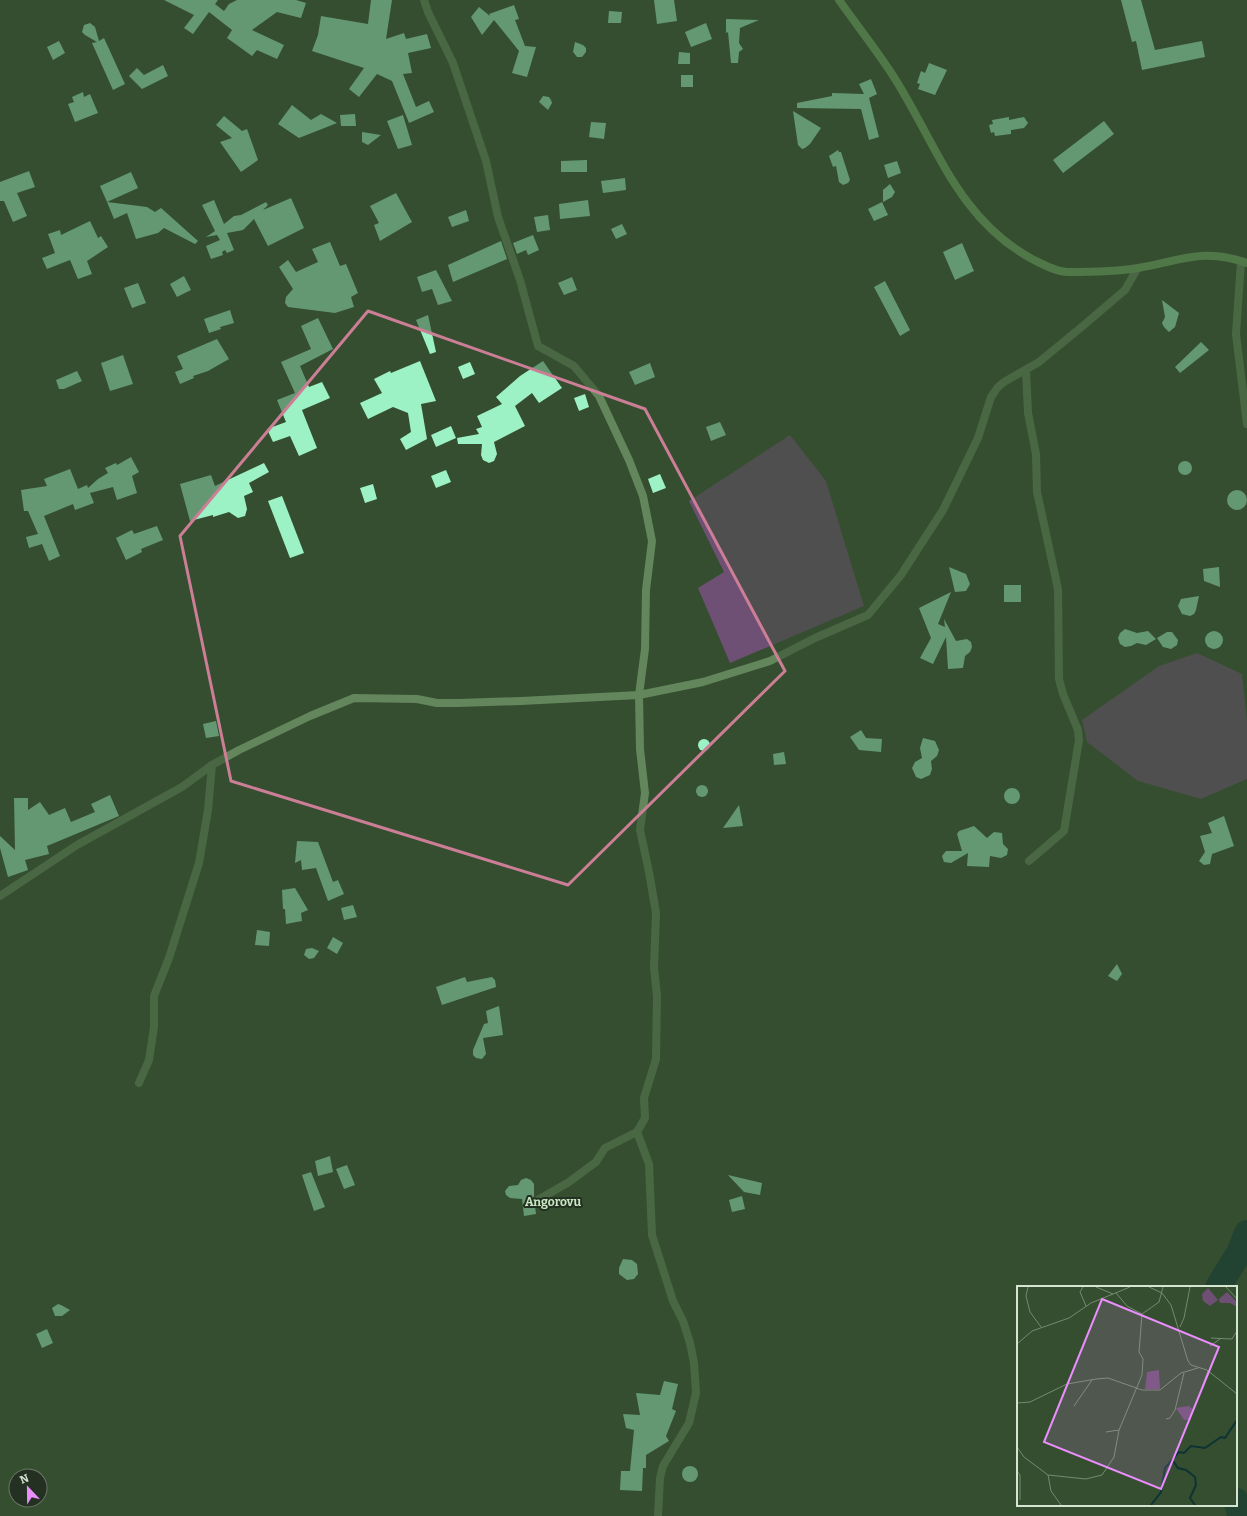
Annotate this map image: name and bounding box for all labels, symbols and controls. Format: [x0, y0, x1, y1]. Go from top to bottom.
district label: Angorovu [525, 1195, 582, 1209]
inset map [1017, 1286, 1237, 1506]
north arrow [8, 1468, 48, 1508]
text: N [18, 1471, 31, 1487]

